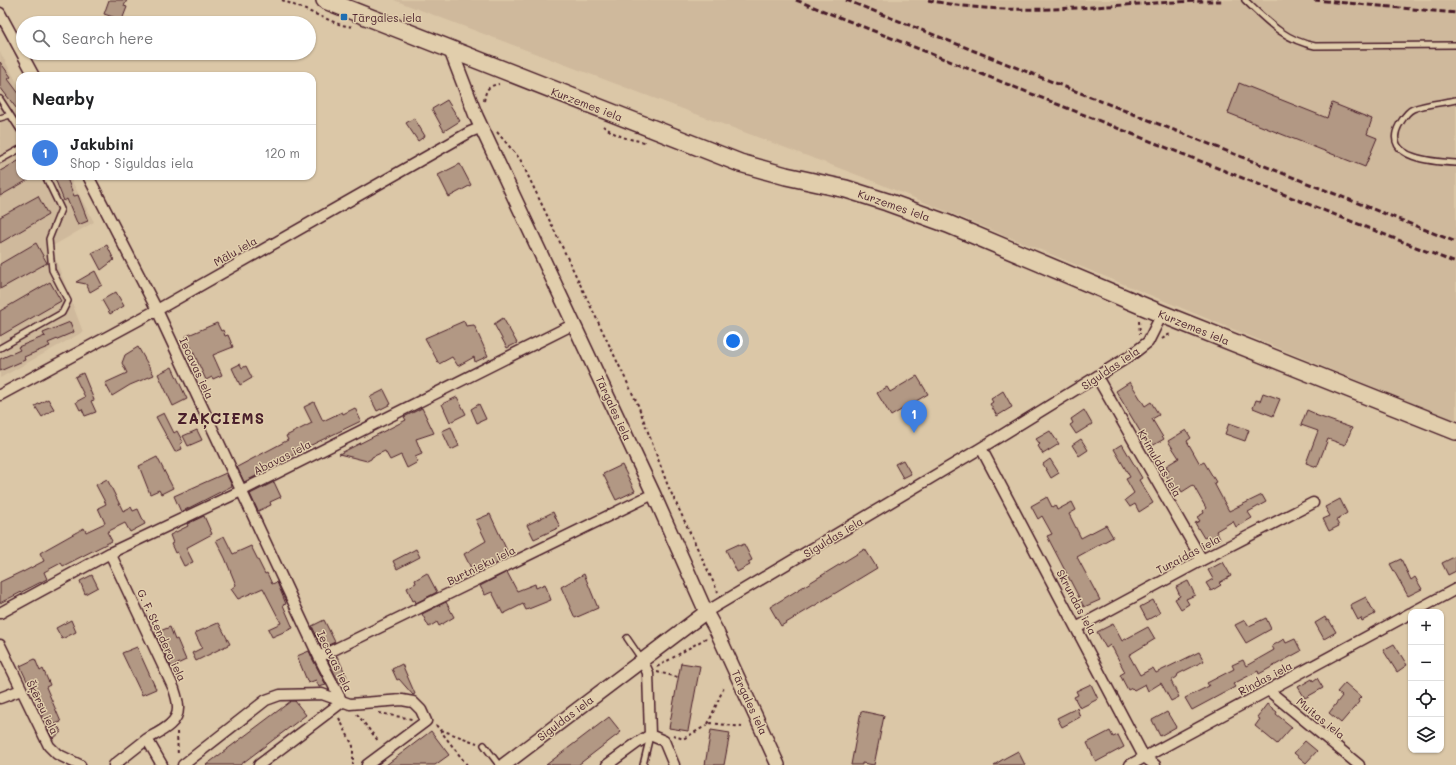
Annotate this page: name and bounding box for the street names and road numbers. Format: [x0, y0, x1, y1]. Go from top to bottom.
street label: Kurzemes iela [549, 83, 625, 125]
street label: Kurzemes iela [856, 186, 932, 224]
street label: Mālu iela [211, 233, 260, 269]
street label: Kurzemes iela [1156, 306, 1232, 348]
street label: Iecavas iela [176, 335, 218, 401]
street label: Siguldas iela [1078, 343, 1142, 393]
street label: Tārgales iela [592, 373, 636, 443]
street label: Krimuldas iela [1135, 427, 1185, 500]
street label: Abavas iela [251, 436, 314, 478]
street label: Siguldas iela [800, 513, 866, 561]
street label: Turaidas iela [1153, 531, 1223, 577]
street label: Burtnieku iela [444, 542, 518, 588]
street label: Skrundas iela [1053, 567, 1101, 637]
street label: G. F. Stendera iela [134, 586, 190, 684]
street label: Iecavas iela [314, 628, 356, 694]
street label: Rindas iela [1235, 657, 1295, 698]
street label: Tārgales iela [728, 667, 772, 737]
street label: Šķērsu iela [23, 677, 63, 737]
street label: Siguldas iela [534, 692, 596, 744]
street label: Muitas iela [1294, 694, 1349, 742]

